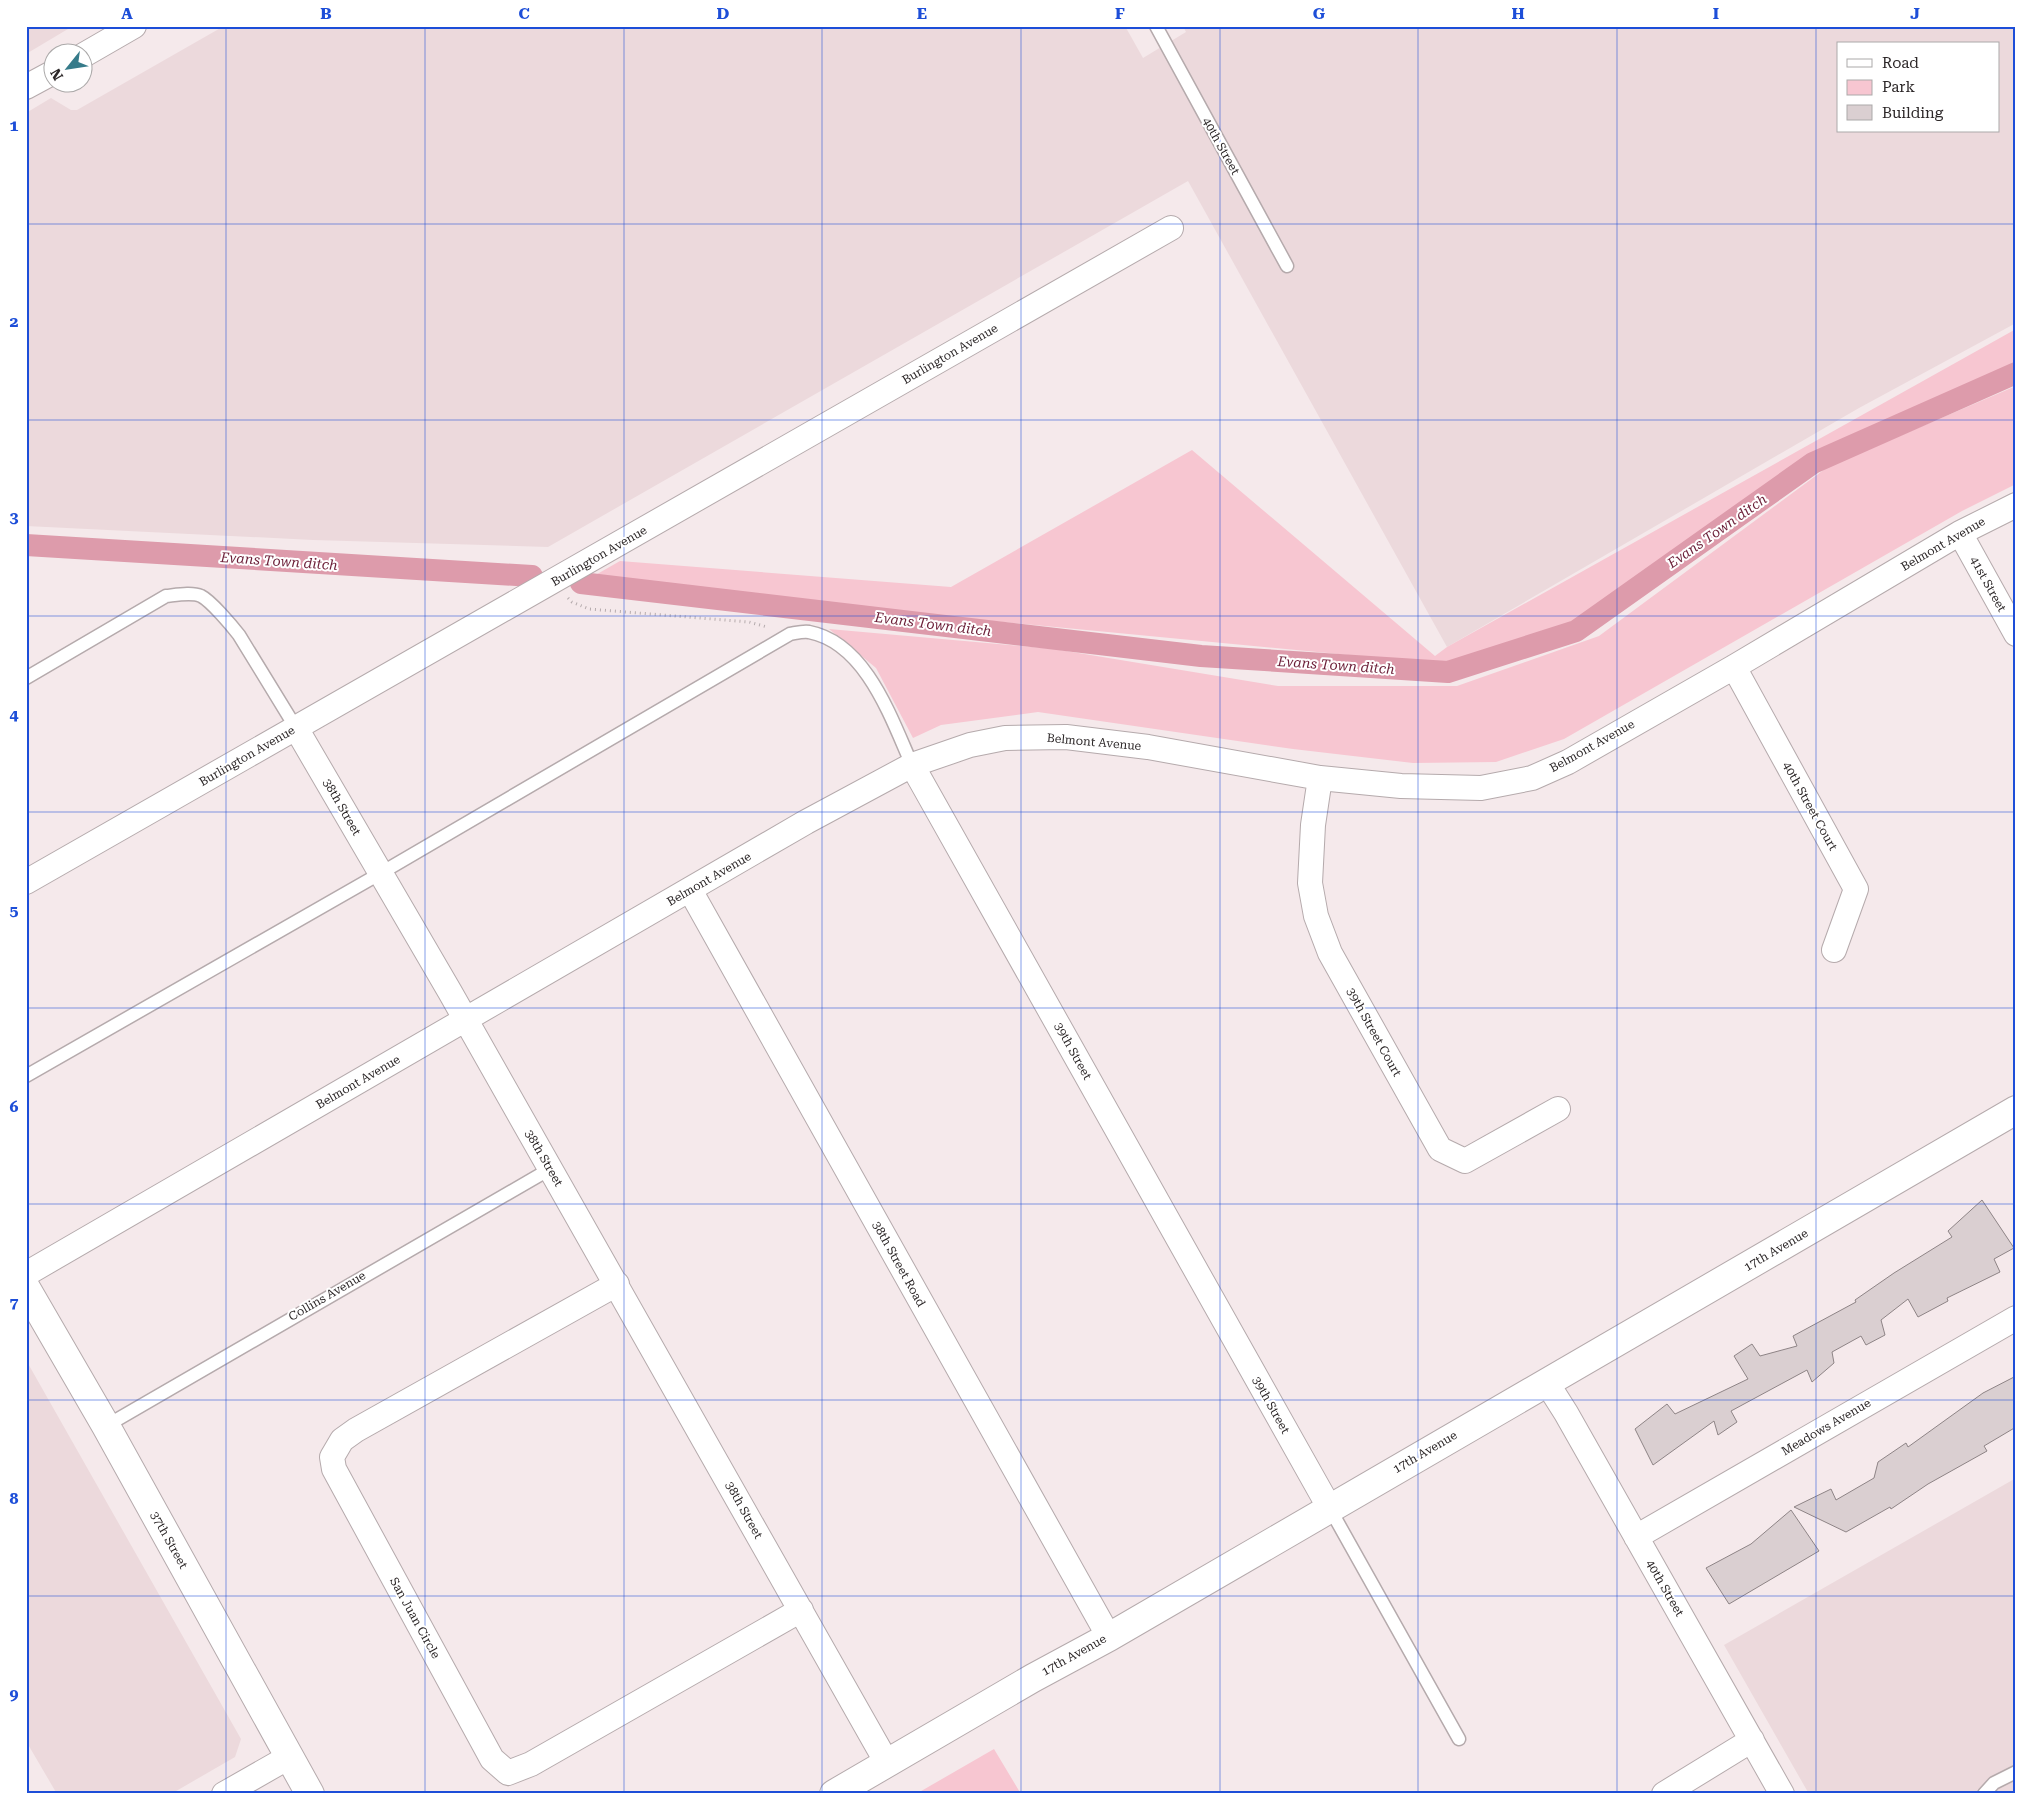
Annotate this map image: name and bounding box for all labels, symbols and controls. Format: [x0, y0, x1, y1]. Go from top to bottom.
text: A [121, 4, 133, 23]
text: B [320, 4, 332, 23]
text: C [518, 4, 530, 23]
text: D [717, 4, 730, 23]
text: E [917, 4, 927, 23]
text: F [1115, 4, 1125, 23]
text: G [1313, 4, 1326, 23]
text: H [1511, 4, 1525, 23]
text: I [1713, 4, 1719, 23]
text: J [1910, 4, 1920, 23]
north arrow [42, 42, 92, 92]
legend [1837, 42, 2000, 132]
text: Road [1882, 54, 1919, 72]
text: N [47, 66, 66, 83]
text: Park [1882, 78, 1916, 96]
text: Building [1882, 104, 1944, 122]
street label: 40th Street [1200, 115, 1243, 177]
text: 1 [10, 116, 19, 135]
text: 2 [10, 312, 19, 331]
street label: Burlington Avenue [900, 321, 1001, 387]
water label: Evans Town ditch [1664, 491, 1770, 572]
text: 3 [10, 508, 19, 527]
street label: Belmont Avenue [1898, 514, 1988, 574]
street label: Burlington Avenue [549, 523, 650, 589]
water label: Evans Town ditch [219, 549, 339, 573]
street label: 41st Street [1967, 554, 2009, 615]
water label: Evans Town ditch [873, 609, 993, 639]
water label: Evans Town ditch [1276, 653, 1396, 677]
text: 4 [10, 705, 19, 724]
street label: Belmont Avenue [1547, 717, 1637, 775]
street label: Burlington Avenue [197, 723, 298, 789]
street label: Belmont Avenue [1046, 731, 1142, 753]
street label: 40th Street Court [1780, 759, 1840, 853]
street label: 38th Street [320, 776, 364, 838]
street label: Belmont Avenue [664, 849, 754, 909]
text: 5 [10, 901, 19, 920]
street label: 39th Street Court [1344, 985, 1404, 1079]
street label: 39th Street [1052, 1020, 1095, 1082]
street label: Belmont Avenue [313, 1052, 403, 1112]
text: 6 [10, 1097, 19, 1116]
street label: 38th Street [522, 1127, 566, 1189]
street label: 38th Street Road [870, 1219, 928, 1309]
street label: 17th Avenue [1741, 1226, 1811, 1274]
street label: Collins Avenue [286, 1268, 368, 1324]
text: 7 [10, 1293, 19, 1312]
street label: 39th Street [1250, 1374, 1293, 1436]
street label: Meadows Avenue [1779, 1396, 1873, 1458]
street label: 17th Avenue [1390, 1428, 1460, 1476]
street label: 38th Street [723, 1479, 766, 1541]
text: 8 [10, 1489, 19, 1508]
street label: 37th Street [148, 1509, 191, 1571]
street label: 40th Street [1643, 1557, 1687, 1619]
street label: San Juan Circle [387, 1575, 443, 1661]
street label: 17th Avenue [1039, 1631, 1109, 1679]
text: 9 [10, 1685, 19, 1704]

